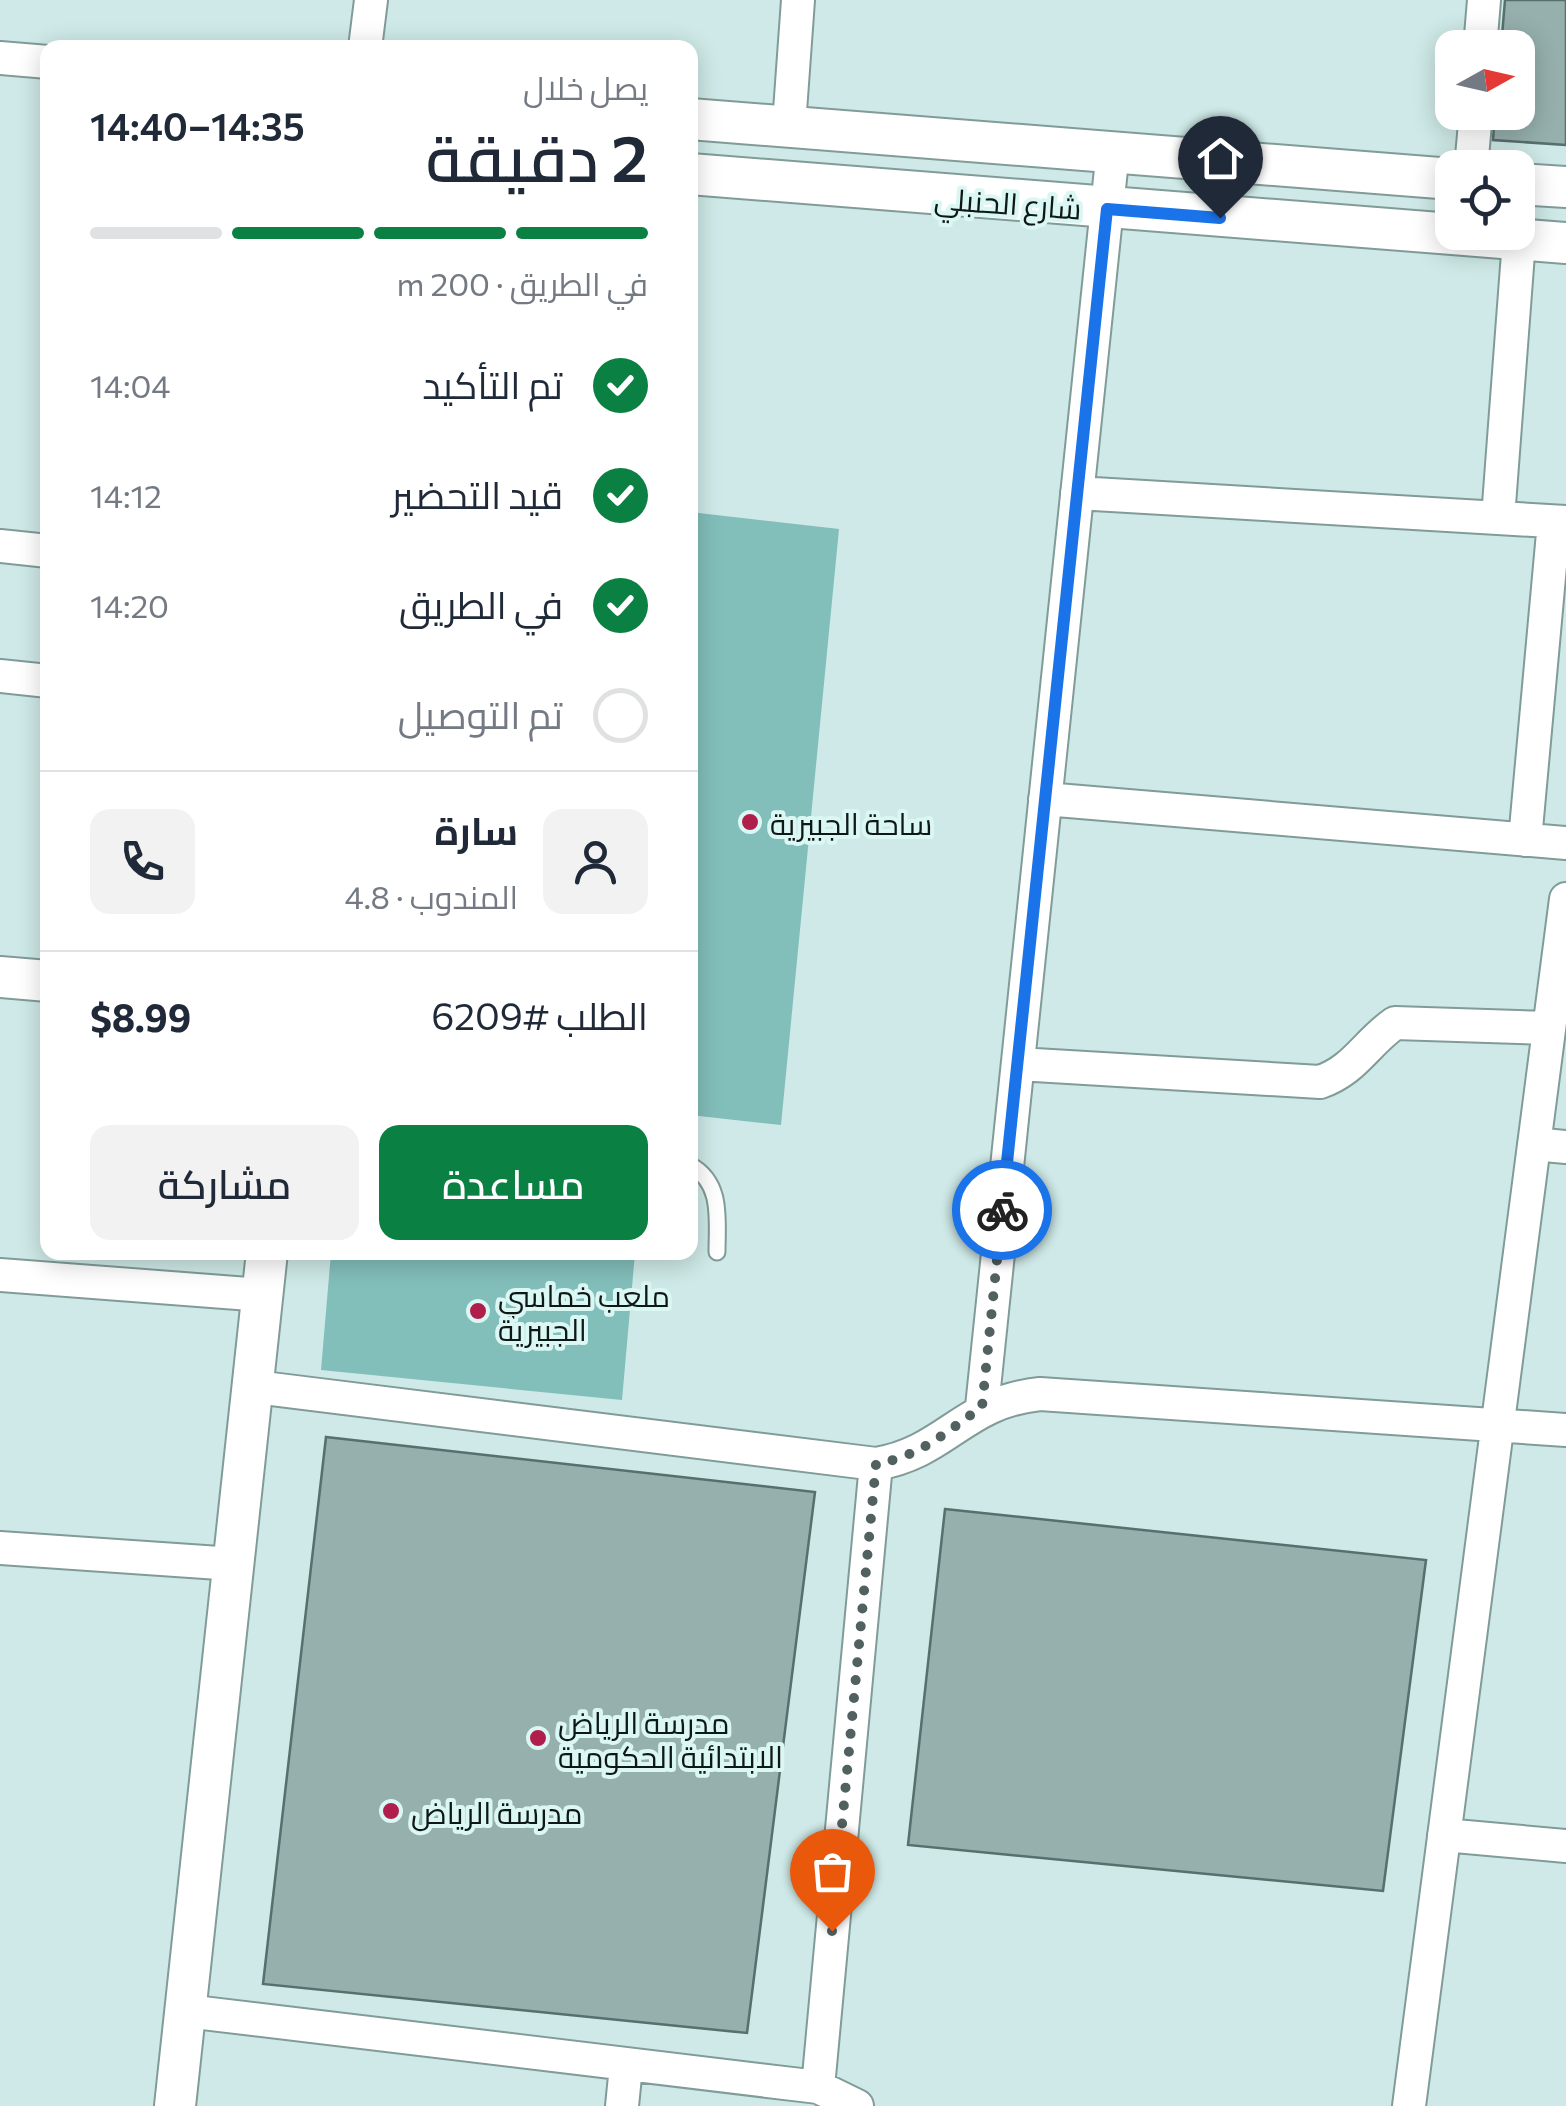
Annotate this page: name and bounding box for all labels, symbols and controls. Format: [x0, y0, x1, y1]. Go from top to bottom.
north arrow [1435, 30, 1535, 130]
map controls [1435, 30, 1535, 250]
text: يصل خلال [523, 67, 648, 107]
text: 14:35–14:40 [90, 102, 305, 149]
text: 2 دقيقة [426, 116, 648, 195]
pin [1178, 116, 1263, 219]
icon: home [1193, 131, 1248, 186]
button: locate [1435, 150, 1535, 250]
street label: شارع الحنبلي [933, 178, 1083, 233]
text: في الطريق · 200 m [397, 263, 648, 303]
icon: check [593, 358, 648, 413]
text: تم التأكيد [422, 360, 563, 407]
text: 14:04 [90, 365, 171, 405]
icon: check [593, 468, 648, 523]
text: قيد التحضير [391, 470, 563, 517]
text: 14:12 [90, 475, 162, 515]
icon: check [593, 578, 648, 633]
text: في الطريق [399, 580, 563, 627]
text: 14:20 [90, 585, 169, 625]
text: تم التوصيل [398, 690, 563, 737]
place label: ساحة الجبيرية [770, 804, 932, 842]
text: سارة [435, 806, 518, 853]
button: phone [90, 809, 195, 914]
button: person [543, 809, 648, 914]
marker: ساحة الجبيرية [739, 811, 761, 833]
text: المندوب · 4.8 [345, 876, 518, 916]
text: الطلب #6209 [431, 991, 648, 1038]
text: $8.99 [90, 993, 191, 1040]
button: مشاركة [90, 1125, 359, 1240]
button: مساعدة [379, 1125, 648, 1240]
courier [952, 1160, 1052, 1260]
icon: bike [975, 1183, 1030, 1238]
place label: ملعب خماسي الجبيرية [498, 1276, 670, 1348]
marker: ملعب خماسي الجبيرية [467, 1300, 489, 1322]
place label: مدرسة الرياض الابتدائية الحكومية [558, 1703, 783, 1775]
marker: مدرسة الرياض الابتدائية الحكومية [527, 1727, 549, 1749]
place label: مدرسة الرياض [411, 1793, 582, 1832]
marker: مدرسة الرياض [380, 1800, 402, 1822]
pin [790, 1829, 875, 1932]
icon: bag [805, 1844, 860, 1899]

